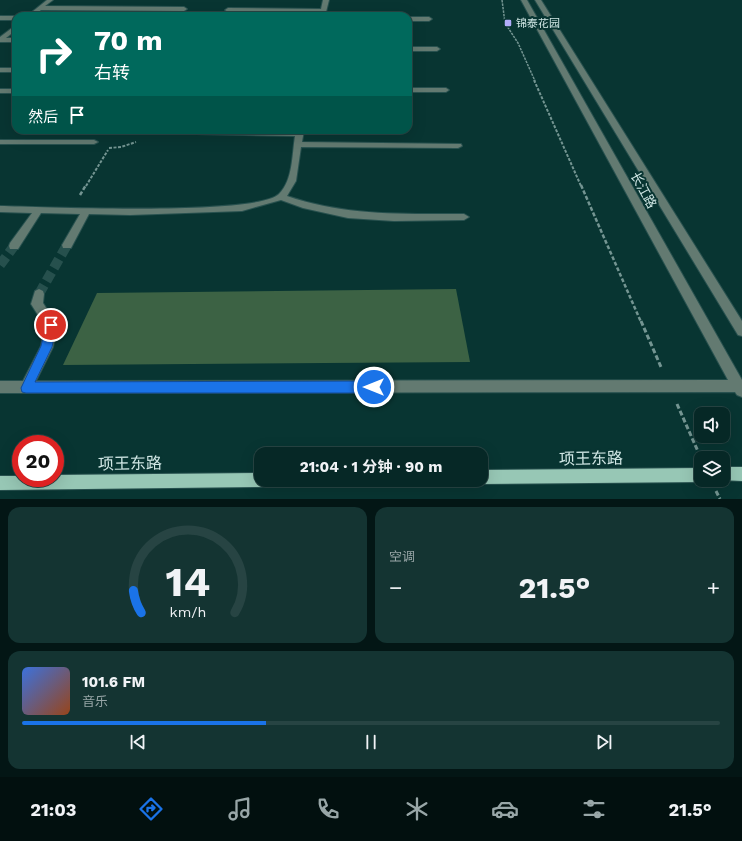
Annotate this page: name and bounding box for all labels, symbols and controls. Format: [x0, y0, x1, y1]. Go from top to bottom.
place label: 锦泰花园 [516, 17, 560, 30]
marker: 锦泰花园 [503, 18, 513, 28]
text: 70 m [94, 24, 163, 57]
icon: right [28, 28, 80, 80]
text: 右转 [94, 62, 130, 83]
icon: arrive [66, 104, 88, 126]
text: 然后 [28, 108, 58, 126]
street label: 长江路 [628, 170, 660, 211]
pin [34, 308, 68, 342]
icon: arrive [40, 314, 62, 336]
position arrow [353, 366, 395, 408]
map controls [694, 407, 730, 487]
button: sound [694, 407, 730, 443]
speed limit sign: 20 [12, 435, 64, 487]
street label: 项王东路 [559, 448, 623, 469]
button: layers [694, 451, 730, 487]
street label: 项王东路 [98, 453, 162, 474]
text: 21:04 · 1 分钟 · 90 m [300, 458, 442, 476]
text: 空调 [389, 549, 415, 564]
text: 14 [165, 557, 210, 606]
text: 21.5° [519, 570, 590, 605]
text: − [389, 575, 402, 600]
text: + [707, 575, 720, 600]
text: km/h [169, 604, 206, 620]
text: 101.6 FM [82, 673, 145, 691]
text: 音乐 [82, 694, 108, 709]
icon: previous [127, 731, 149, 753]
icon: pause [360, 731, 382, 753]
icon: next [593, 731, 615, 753]
icon: directions [137, 795, 165, 823]
icon: music [226, 795, 254, 823]
icon: phone [314, 795, 342, 823]
icon: climate [403, 795, 431, 823]
icon: car [491, 795, 519, 823]
icon: filters [580, 795, 608, 823]
text: 21:03 [30, 799, 76, 820]
text: 21.5° [669, 799, 712, 820]

